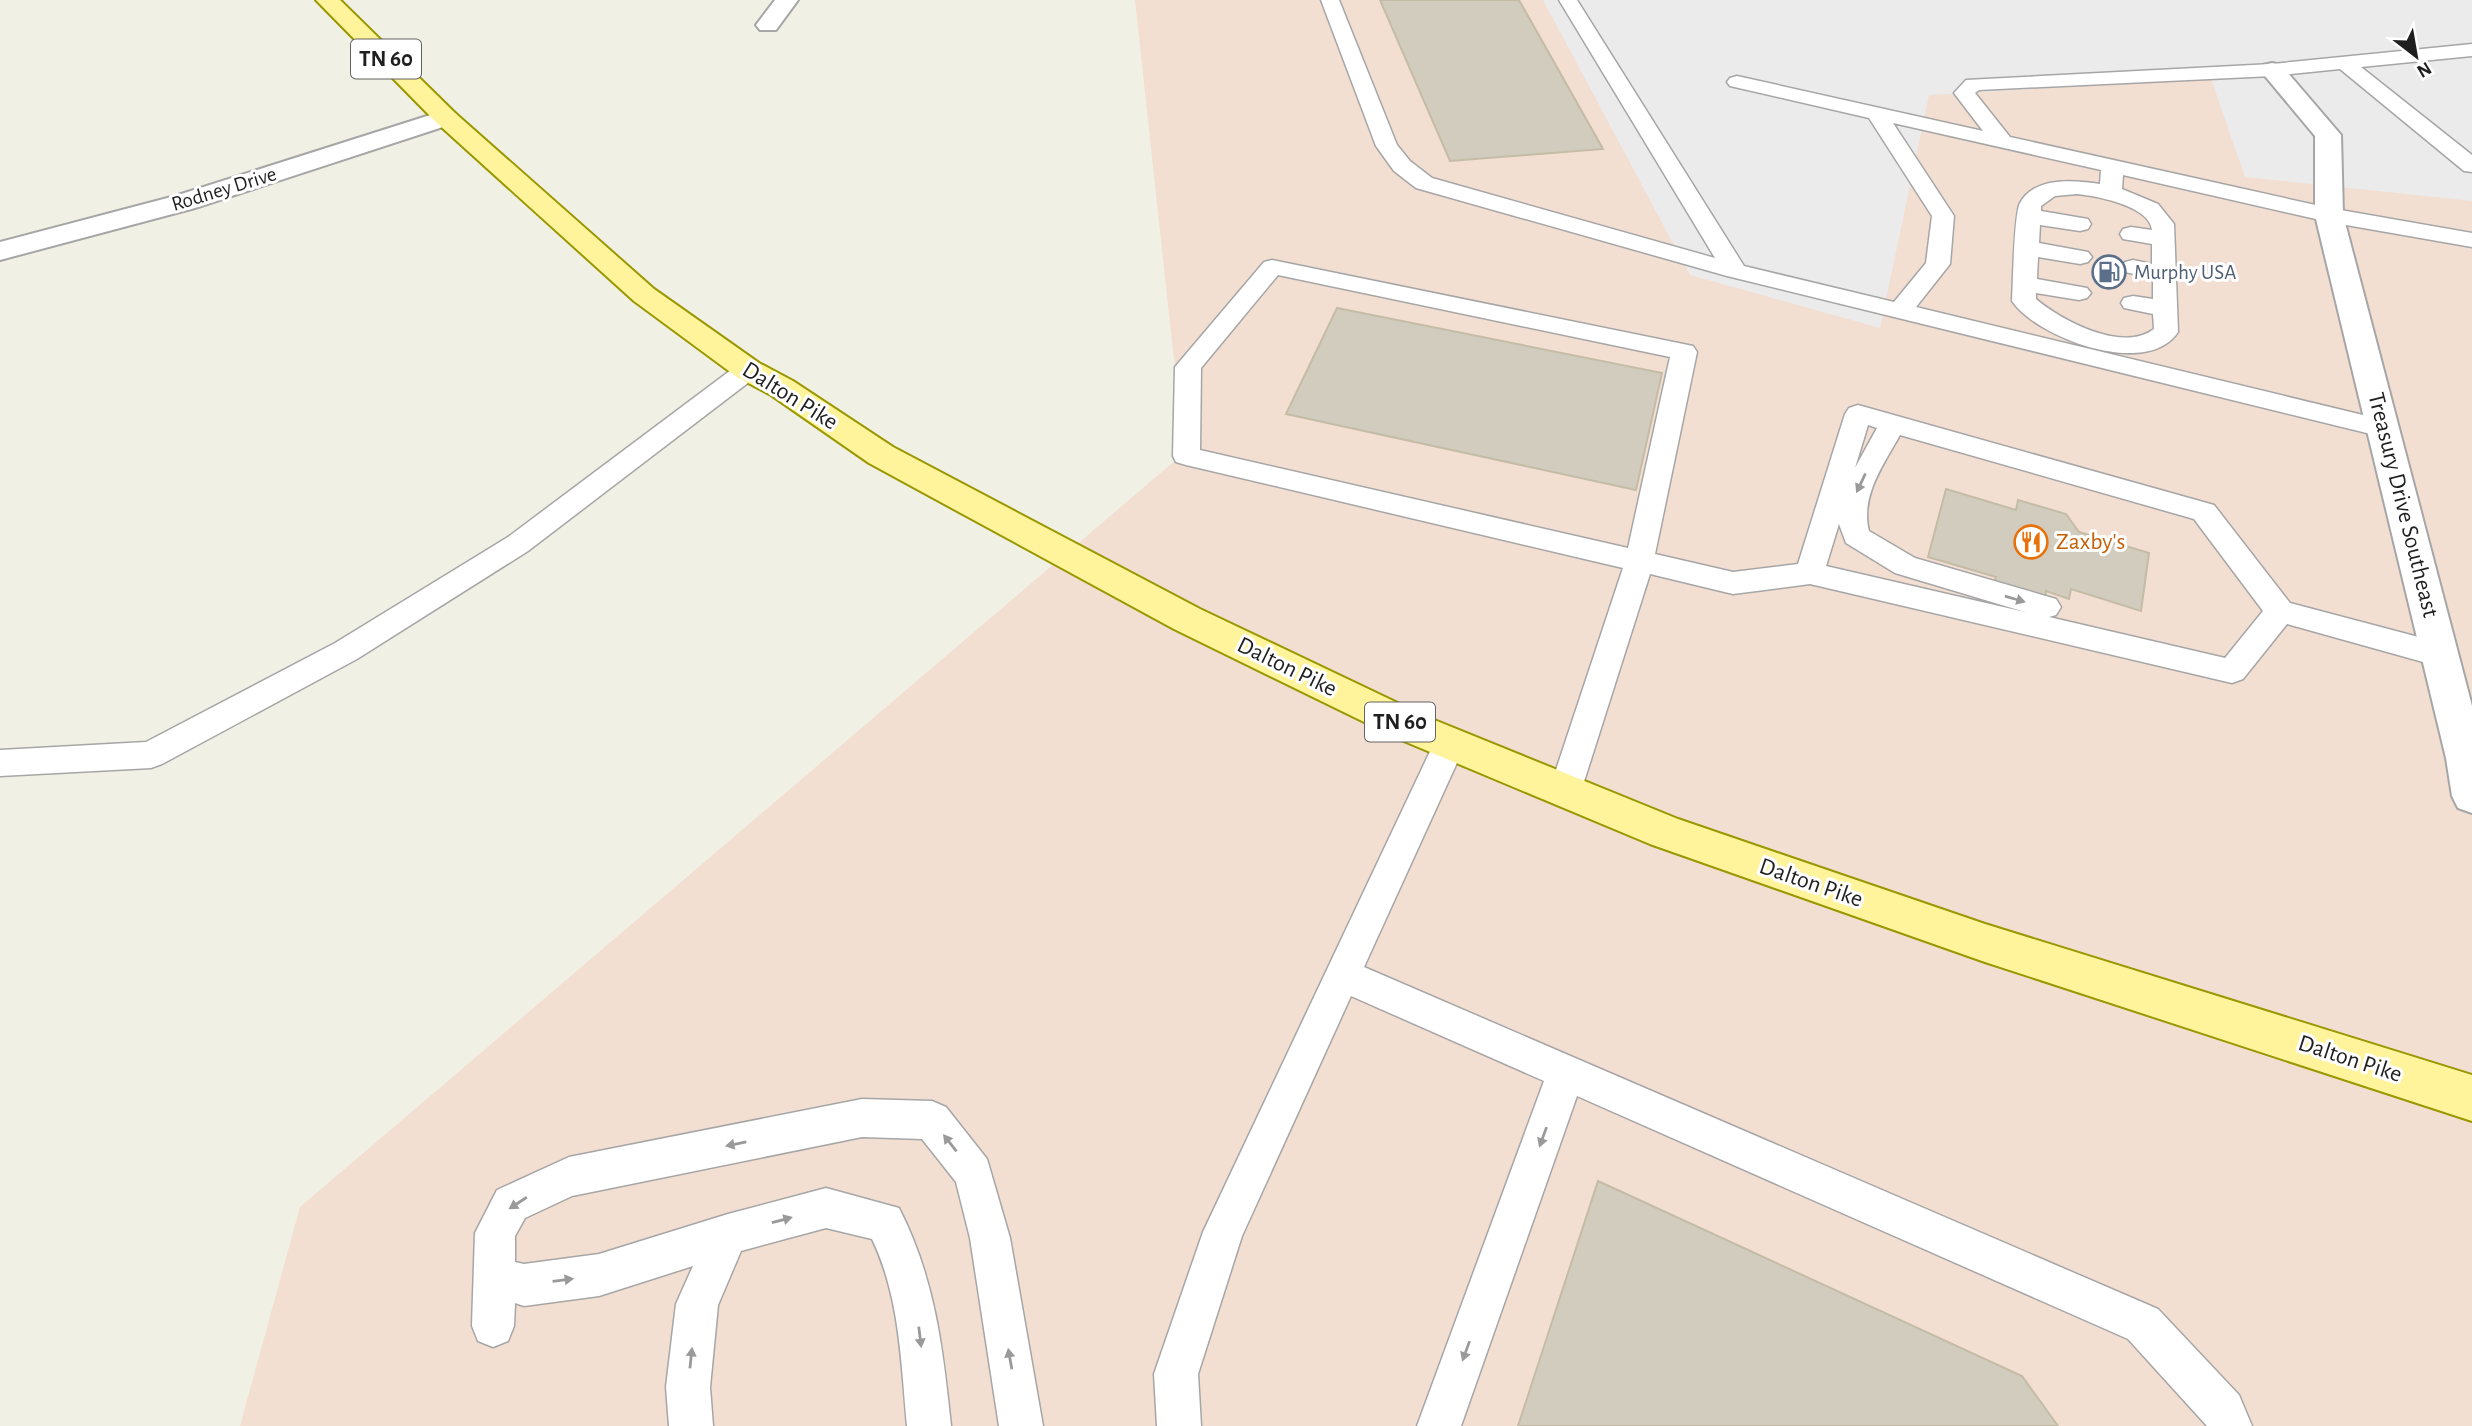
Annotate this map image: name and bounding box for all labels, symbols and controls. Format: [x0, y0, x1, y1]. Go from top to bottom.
north arrow [2381, 21, 2451, 91]
road number: TN 60 [351, 40, 421, 78]
text: N [2413, 58, 2435, 81]
street label: Rodney Drive [169, 163, 279, 215]
fuel station icon: Murphy USA [2090, 253, 2128, 291]
place label: Murphy USA [2134, 262, 2236, 283]
street label: Dalton Pike [738, 357, 842, 435]
street label: Treasury Drive Southeast [2363, 390, 2443, 620]
one-way arrow [1855, 473, 1867, 493]
restaurant icon: Zaxby's [2012, 523, 2050, 561]
place label: Zaxby's [2056, 530, 2125, 554]
one-way arrow [2005, 594, 2026, 604]
street label: Dalton Pike [1233, 633, 1341, 701]
road number: TN 60 [1365, 702, 1435, 742]
street label: Dalton Pike [1756, 854, 1866, 912]
street label: Dalton Pike [2295, 1031, 2405, 1087]
one-way arrow [1537, 1126, 1548, 1147]
one-way arrow [943, 1134, 957, 1152]
one-way arrow [725, 1138, 747, 1149]
one-way arrow [508, 1196, 528, 1209]
one-way arrow [771, 1214, 793, 1225]
one-way arrow [552, 1274, 574, 1285]
one-way arrow [914, 1327, 925, 1349]
one-way arrow [1460, 1340, 1471, 1361]
one-way arrow [686, 1347, 697, 1369]
one-way arrow [1004, 1348, 1015, 1370]

